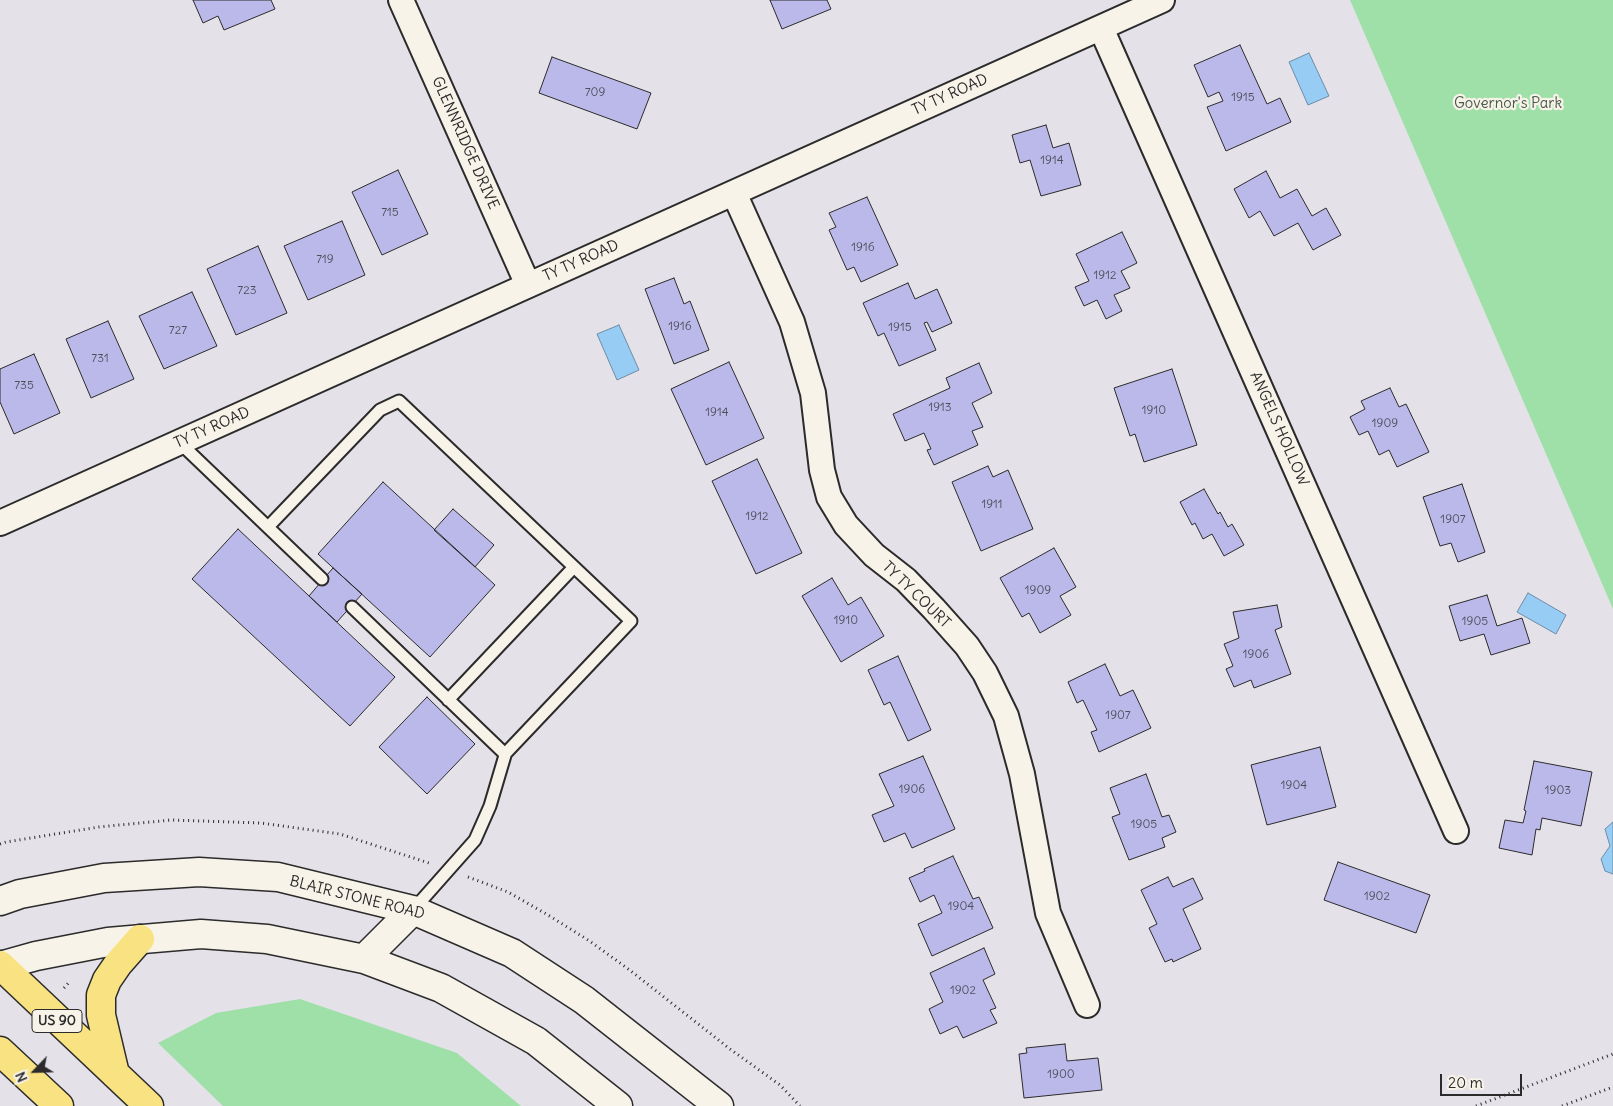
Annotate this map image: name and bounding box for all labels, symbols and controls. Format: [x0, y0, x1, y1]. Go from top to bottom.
street label: TY TY ROAD [909, 70, 991, 120]
street label: GLENNRIDGE DRIVE [428, 74, 502, 212]
house number: 709 [585, 86, 605, 100]
house number: 1915 [1231, 91, 1255, 105]
park label: Governor's Park [1454, 95, 1562, 113]
house number: 1914 [1040, 154, 1064, 168]
house number: 715 [381, 206, 399, 220]
street label: TY TY ROAD [540, 236, 622, 286]
house number: 1916 [851, 241, 875, 255]
house number: 719 [316, 253, 334, 267]
house number: 1912 [1093, 269, 1117, 283]
house number: 723 [237, 284, 257, 298]
house number: 1916 [668, 320, 692, 334]
house number: 1915 [888, 321, 912, 335]
house number: 727 [169, 324, 187, 338]
house number: 731 [91, 352, 109, 366]
street label: ANGELS HOLLOW [1246, 369, 1312, 489]
house number: 735 [14, 379, 34, 393]
house number: 1913 [928, 401, 952, 415]
street label: TY TY ROAD [171, 403, 253, 453]
house number: 1910 [1142, 404, 1166, 418]
house number: 1914 [705, 406, 729, 420]
house number: 1909 [1372, 417, 1398, 431]
house number: 1911 [981, 498, 1003, 512]
house number: 1912 [745, 510, 769, 524]
house number: 1907 [1440, 513, 1466, 527]
street label: TY TY COURT [878, 558, 954, 632]
house number: 1909 [1025, 584, 1051, 598]
house number: 1910 [834, 614, 858, 628]
house number: 1905 [1462, 615, 1488, 629]
house number: 1906 [1243, 648, 1269, 662]
house number: 1907 [1105, 709, 1131, 723]
house number: 1904 [1281, 779, 1307, 793]
house number: 1906 [899, 783, 925, 797]
house number: 1903 [1545, 784, 1571, 798]
house number: 1905 [1131, 818, 1157, 832]
street label: BLAIR STONE ROAD [288, 872, 426, 924]
house number: 1902 [1364, 890, 1390, 904]
house number: 1904 [948, 900, 974, 914]
house number: 1902 [950, 984, 976, 998]
road number: US 90 [32, 1009, 82, 1032]
north arrow [10, 1046, 60, 1096]
scale bar [1443, 1064, 1526, 1096]
house number: 1900 [1047, 1068, 1075, 1082]
text: N [11, 1069, 31, 1085]
text: 20 m [1448, 1073, 1483, 1092]

